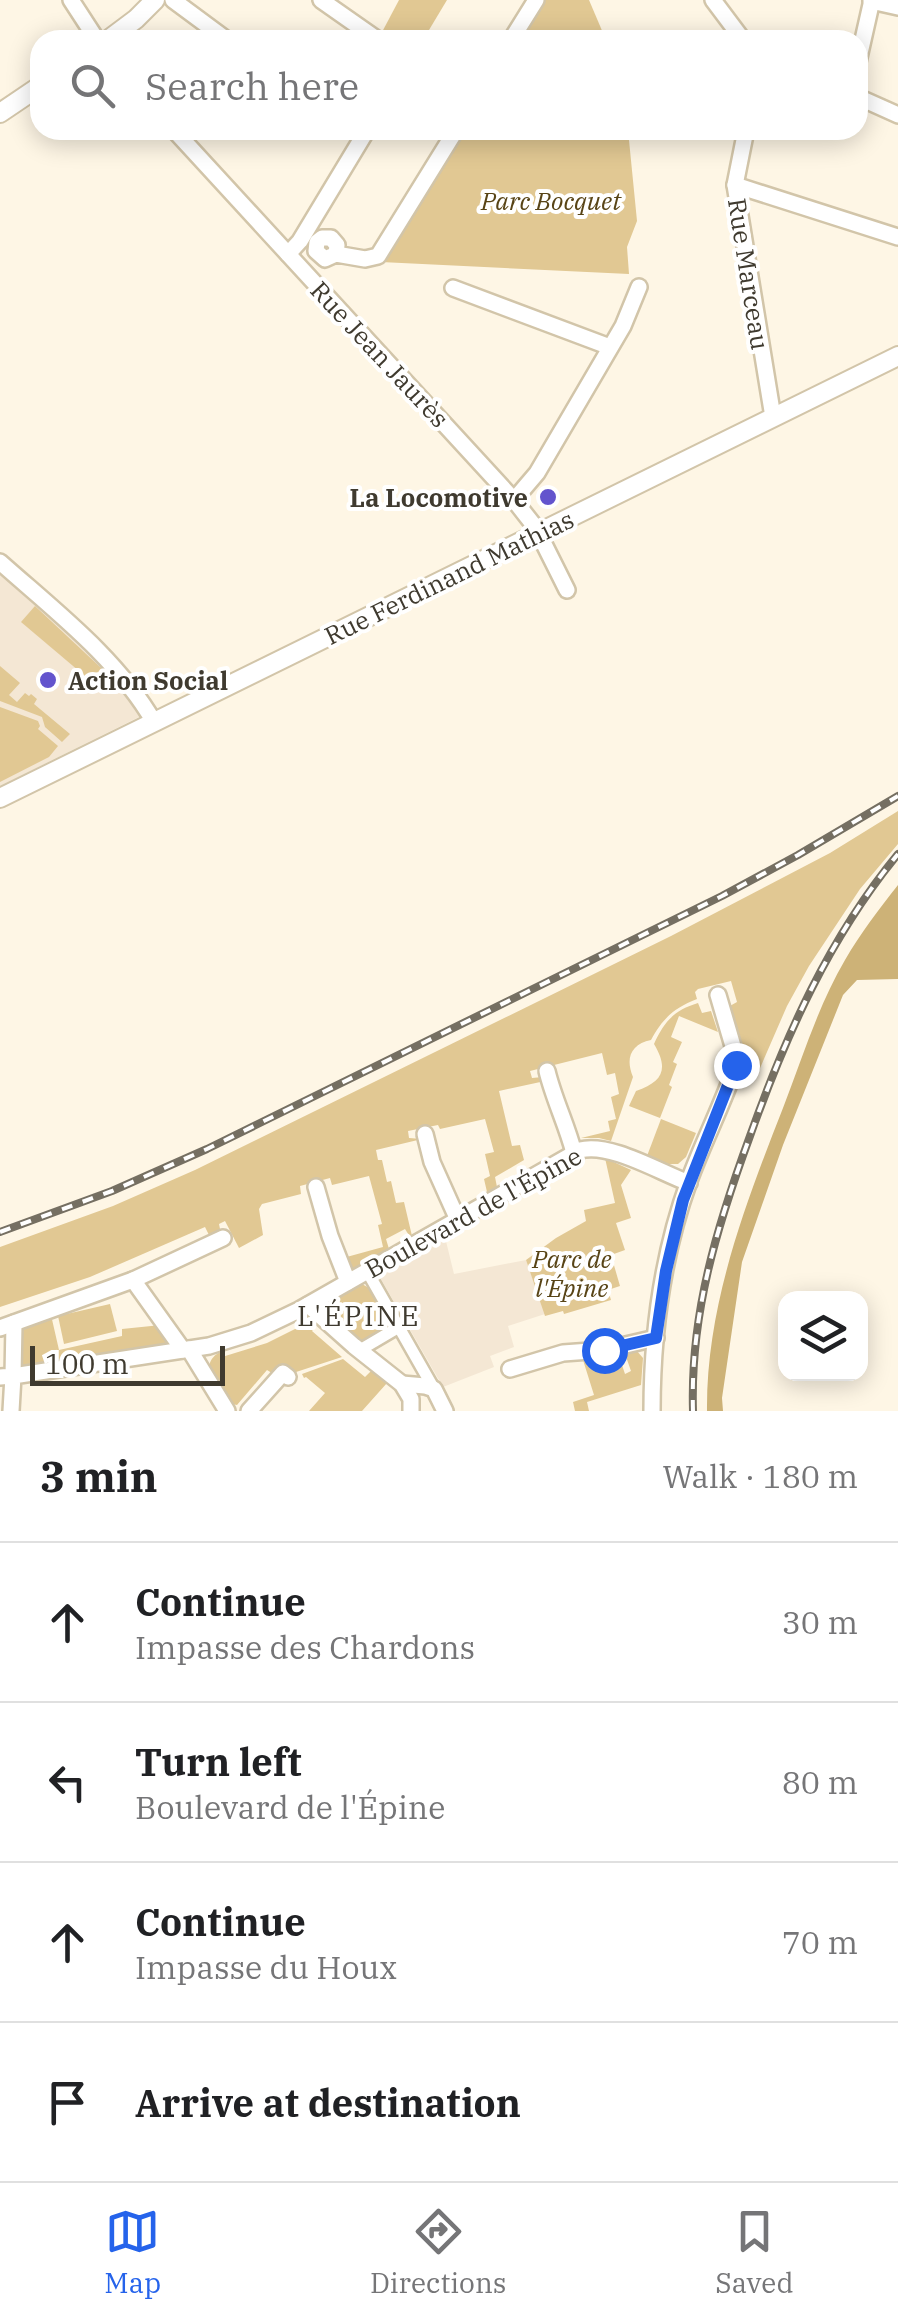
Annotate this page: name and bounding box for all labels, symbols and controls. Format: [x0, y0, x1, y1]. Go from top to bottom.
search box [30, 30, 868, 140]
icon: search [65, 58, 120, 113]
text: Search here [145, 61, 359, 110]
park label: Parc Bocquet [480, 184, 622, 217]
street label: Rue Marceau [721, 196, 777, 352]
street label: Rue Jean Jaurès [304, 274, 456, 434]
place label: La Locomotive [349, 481, 528, 514]
marker: La Locomotive [537, 486, 559, 508]
street label: Rue Ferdinand Mathias [319, 502, 579, 652]
place label: Action Social [68, 664, 228, 697]
marker: Action Social [37, 669, 59, 691]
route end [714, 1043, 760, 1089]
street label: Boulevard de l'Épine [359, 1139, 587, 1285]
park label: Parc de l'Épine [531, 1242, 612, 1304]
map controls [778, 1291, 868, 1381]
button: layers [778, 1291, 868, 1381]
district label: L'ÉPINE [297, 1297, 421, 1334]
route start [582, 1328, 628, 1374]
scale bar [30, 1341, 225, 1386]
text: 100 m [45, 1345, 129, 1382]
text: 3 min [40, 1449, 158, 1504]
text: Walk · 180 m [662, 1455, 858, 1497]
text: Continue [135, 1577, 306, 1626]
icon: ahead [40, 1595, 95, 1650]
text: 30 m [782, 1601, 858, 1643]
text: Impasse des Chardons [135, 1626, 475, 1668]
text: Turn left [135, 1737, 302, 1786]
icon: left [40, 1755, 95, 1810]
text: 80 m [782, 1761, 858, 1803]
text: Boulevard de l'Épine [135, 1786, 445, 1828]
text: Continue [135, 1897, 306, 1946]
icon: ahead [40, 1915, 95, 1970]
text: 70 m [782, 1921, 858, 1963]
text: Impasse du Houx [135, 1946, 397, 1988]
icon: arrive [40, 2075, 95, 2130]
text: Arrive at destination [135, 2078, 521, 2127]
tab: Map [104, 2204, 161, 2301]
tab: Directions [370, 2204, 506, 2301]
tab: Saved [715, 2204, 794, 2301]

